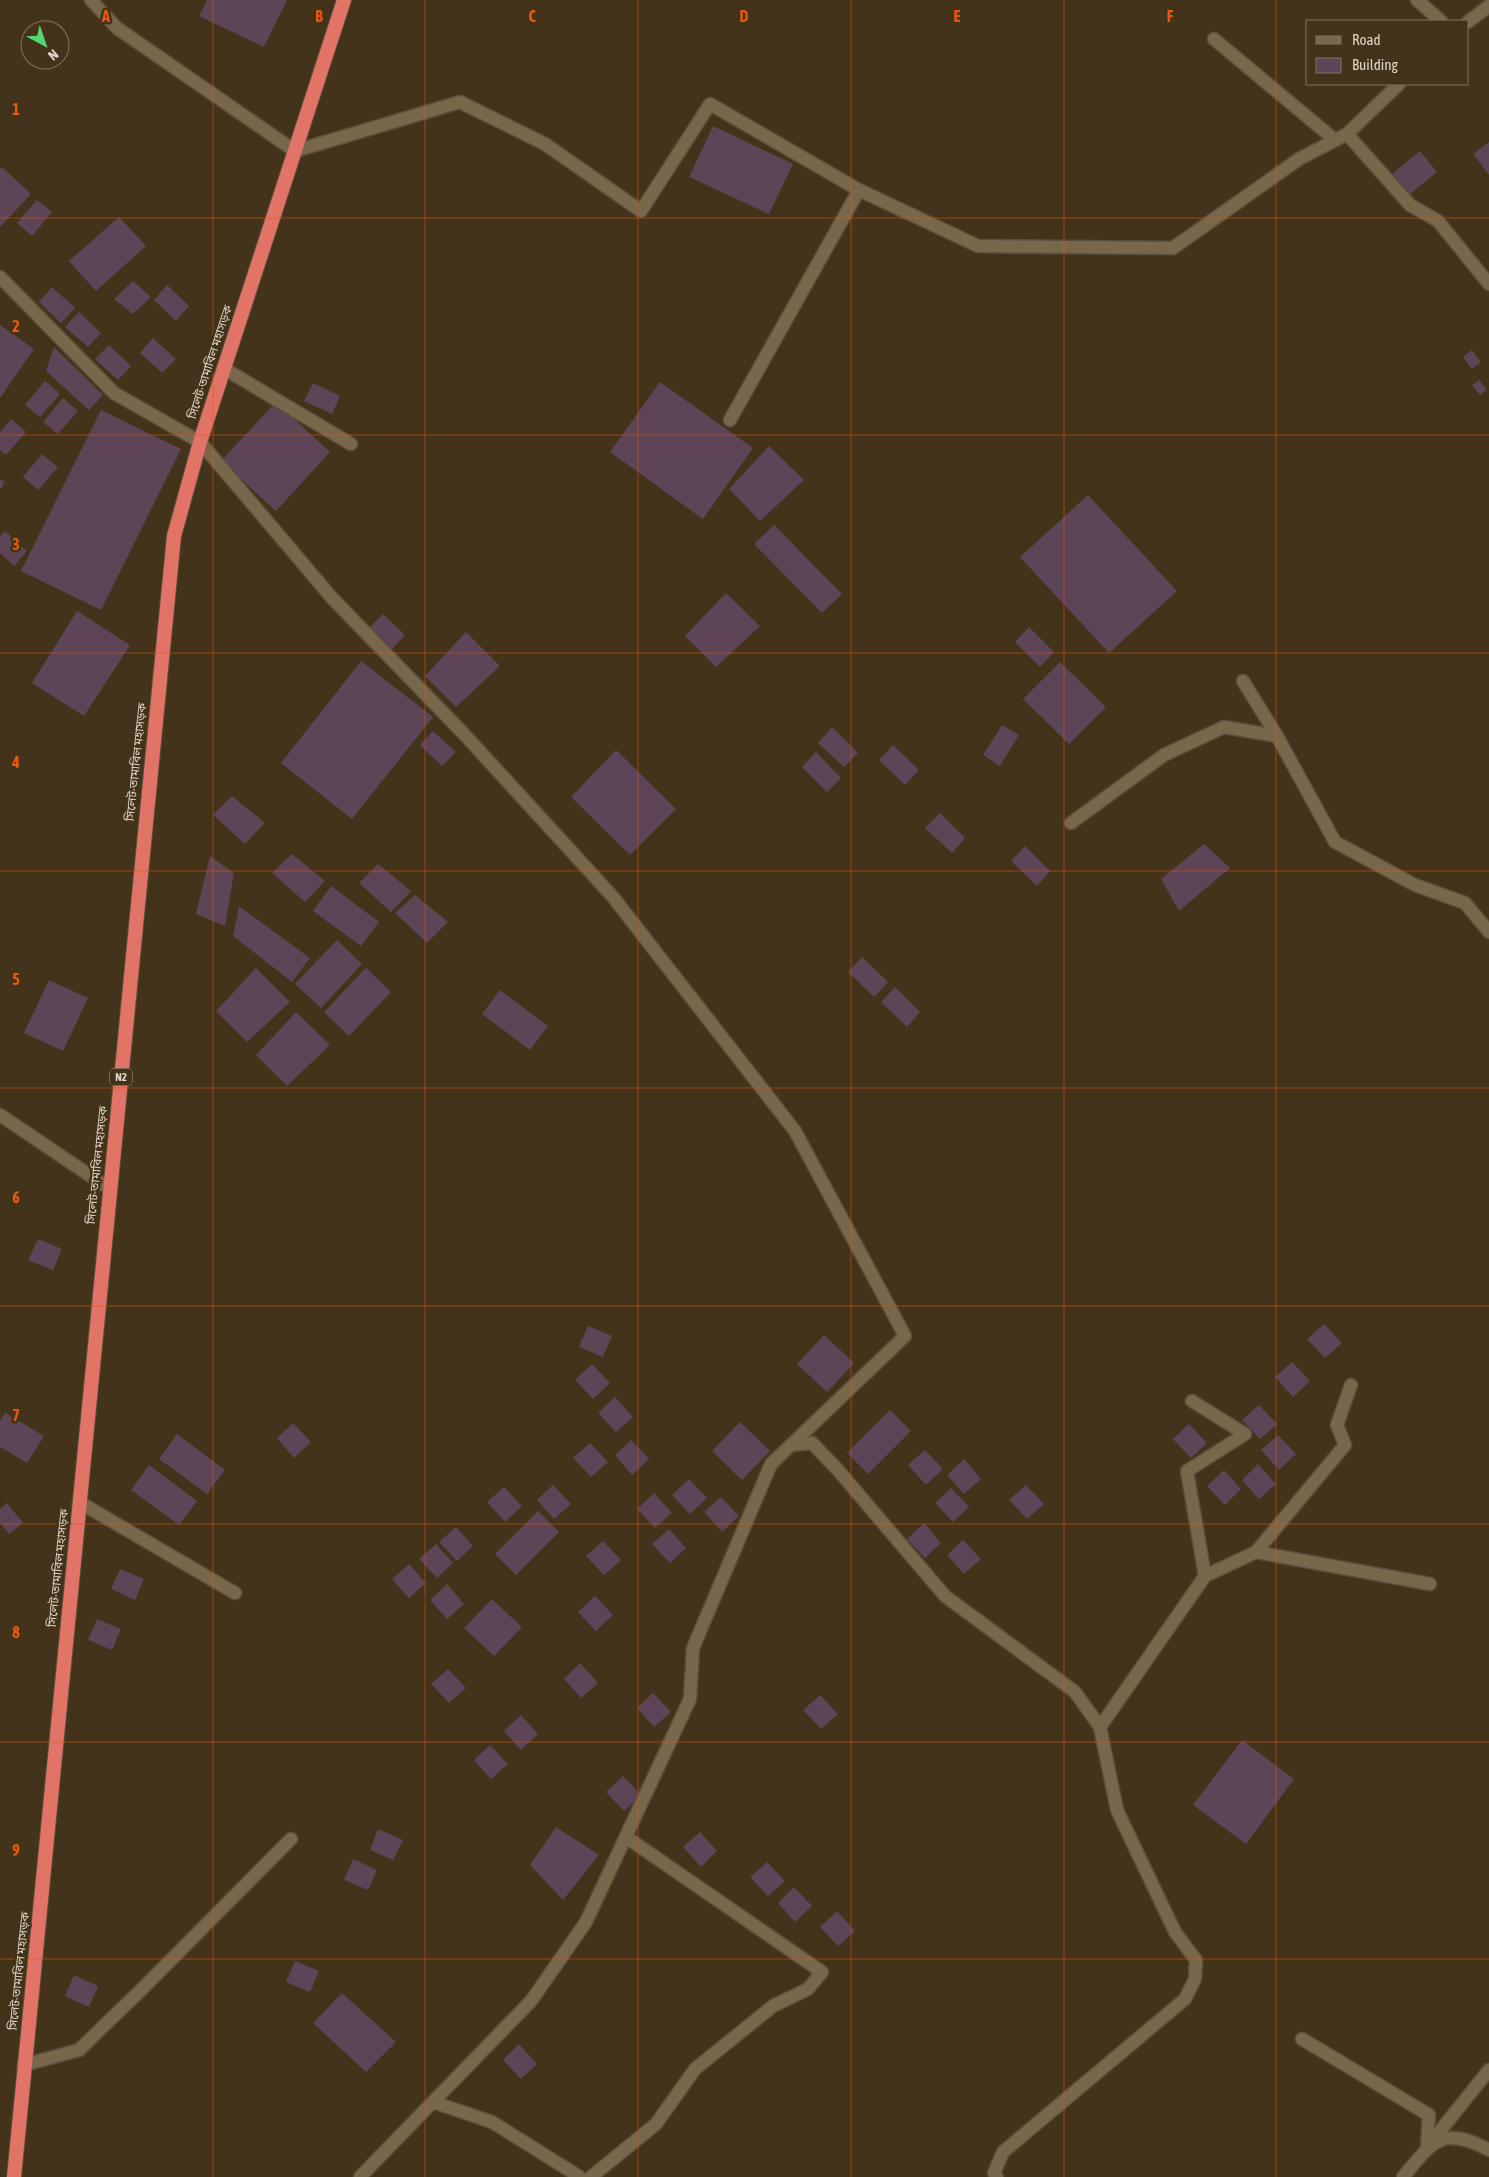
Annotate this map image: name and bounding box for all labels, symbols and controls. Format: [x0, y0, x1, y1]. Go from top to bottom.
text: A [101, 7, 110, 25]
text: B [315, 7, 323, 25]
text: C [528, 7, 536, 25]
text: D [740, 7, 749, 25]
text: E [954, 7, 961, 25]
text: F [1167, 7, 1174, 25]
north arrow [20, 20, 70, 70]
legend [1306, 20, 1469, 85]
text: Road [1352, 31, 1381, 48]
text: N [45, 46, 62, 64]
text: Building [1352, 56, 1398, 73]
text: 1 [12, 100, 20, 118]
street label: সিলেট-তামাবিল মহাসড়ক [184, 303, 235, 422]
text: 2 [12, 317, 20, 335]
text: 3 [12, 535, 20, 553]
street label: সিলেট-তামাবিল মহাসড়ক [122, 702, 149, 823]
text: 4 [11, 753, 20, 771]
text: 5 [12, 970, 20, 988]
road number: N2 [110, 1068, 132, 1086]
street label: সিলেট-তামাবিল মহাসড়ক [83, 1105, 110, 1226]
text: 6 [12, 1188, 20, 1206]
text: 7 [12, 1406, 20, 1424]
street label: সিলেট-তামাবিল মহাসড়ক [44, 1508, 71, 1629]
text: 8 [12, 1623, 20, 1641]
text: 9 [12, 1841, 20, 1859]
street label: সিলেট-তামাবিল মহাসড়ক [5, 1911, 32, 2032]

